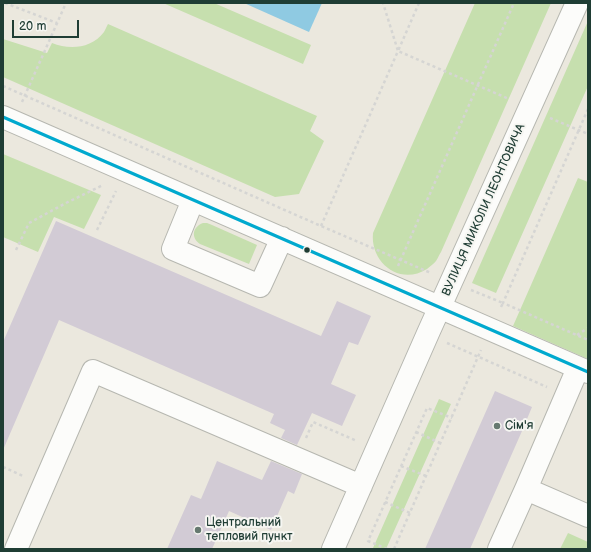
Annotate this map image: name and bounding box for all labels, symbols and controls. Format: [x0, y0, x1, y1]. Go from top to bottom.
scale bar [14, 12, 81, 38]
text: 20 m [19, 19, 46, 34]
street label: ВУЛИЦЯ МИКОЛИ ЛЕОНТОВИЧА [439, 122, 529, 298]
unlabelled marker [302, 245, 312, 255]
place label: Сім'я [505, 419, 533, 433]
marker: Сім'я [492, 421, 502, 431]
place label: Центральний тепловий пункт [206, 516, 293, 544]
marker: Центральний тепловий пункт [193, 525, 203, 535]

